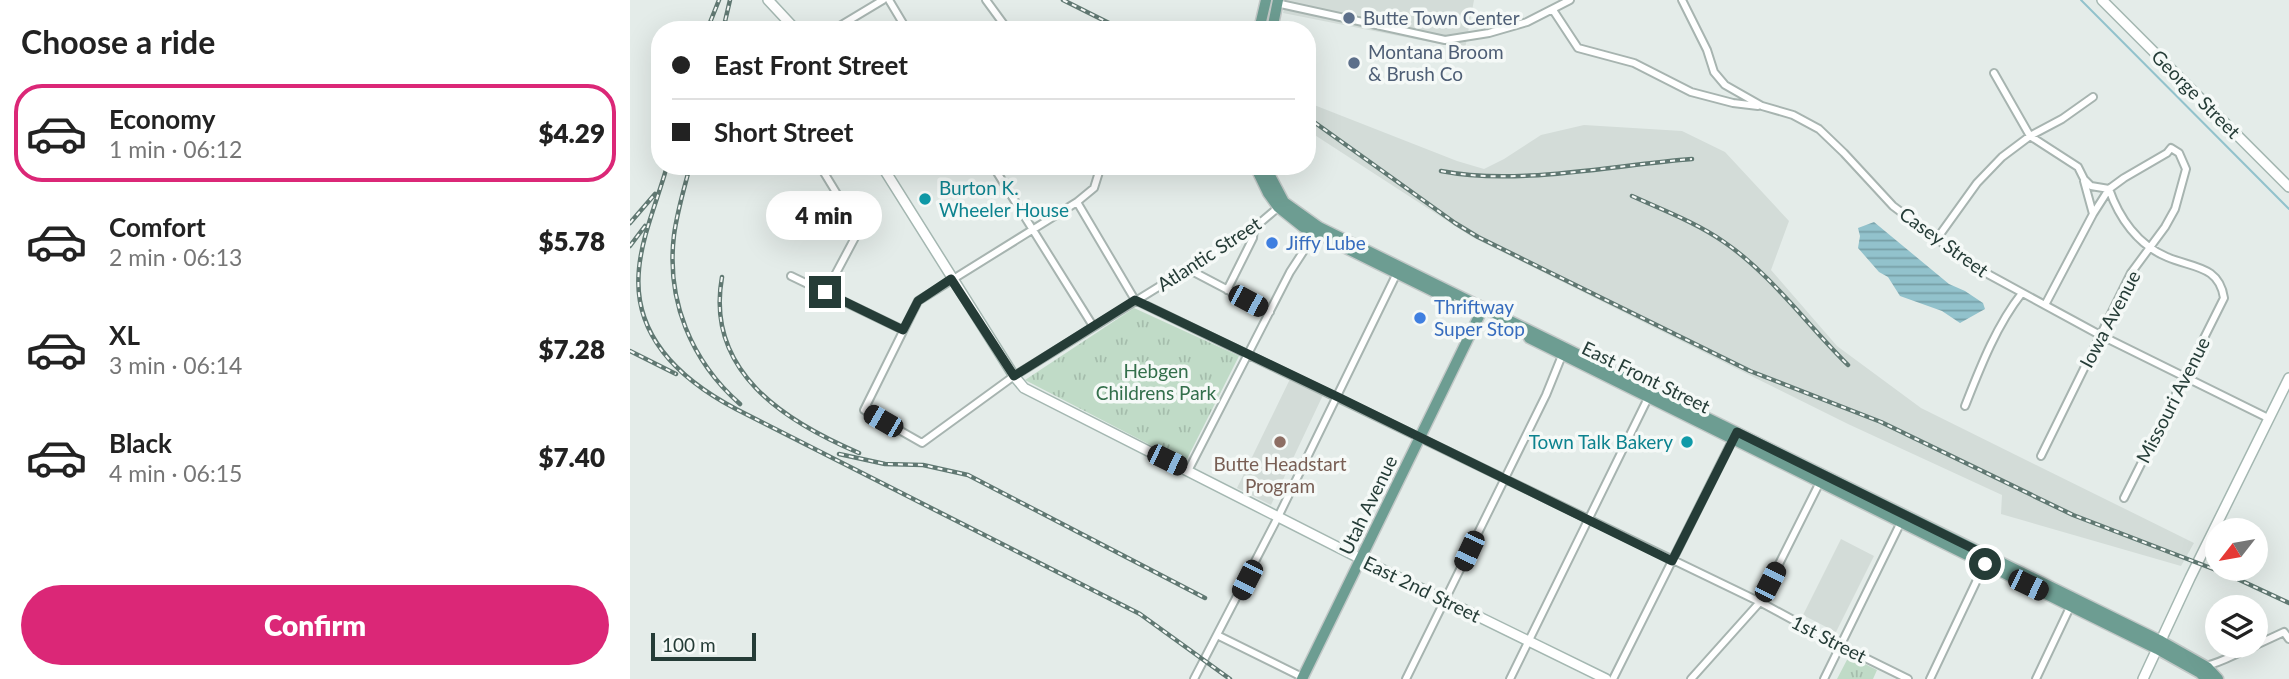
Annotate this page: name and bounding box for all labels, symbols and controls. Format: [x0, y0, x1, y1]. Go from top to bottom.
place label: Butte Town Center [1363, 6, 1520, 29]
marker: Butte Town Center [1341, 10, 1357, 26]
text: Choose a ride [21, 22, 215, 61]
place label: Montana Broom & Brush Co [1368, 40, 1504, 85]
street label: George Street [2147, 45, 2246, 143]
text: East Front Street [714, 49, 908, 81]
marker: Montana Broom & Brush Co [1346, 55, 1362, 71]
icon: car [25, 102, 88, 165]
text: Economy [109, 103, 215, 135]
text: Short Street [714, 116, 853, 148]
text: $4.29 [538, 117, 605, 149]
text: 1 min · 06:12 [109, 135, 242, 163]
place label: Burton K. Wheeler House [939, 176, 1069, 221]
callout: 4 min [767, 190, 883, 240]
marker: Burton K. Wheeler House [917, 191, 933, 207]
text: 4 min [795, 201, 853, 229]
street label: Casey Street [1895, 202, 1993, 282]
icon: car [25, 210, 88, 273]
text: Comfort [109, 211, 206, 243]
street label: Atlantic Street [1152, 211, 1265, 296]
text: $5.78 [538, 225, 605, 257]
place label: Jiffy Lube [1286, 231, 1366, 254]
marker: Jiffy Lube [1264, 235, 1280, 251]
text: 2 min · 06:13 [109, 243, 242, 271]
street label: Iowa Avenue [2074, 266, 2145, 371]
route end [809, 276, 841, 308]
car [1225, 282, 1272, 320]
place label: Thriftway Super Stop [1434, 295, 1525, 340]
marker: Thriftway Super Stop [1412, 310, 1428, 326]
icon: car [25, 318, 88, 381]
text: XL [109, 319, 140, 351]
text: $7.28 [538, 333, 605, 365]
street label: Missouri Avenue [2131, 333, 2214, 467]
street label: East Front Street [1578, 336, 1714, 418]
text: 3 min · 06:14 [109, 351, 242, 379]
park label: Hebgen Childrens Park [1096, 359, 1217, 404]
car [860, 401, 907, 441]
icon: car [25, 426, 88, 489]
text: Black [109, 427, 172, 459]
place label: Town Talk Bakery [1529, 430, 1673, 453]
marker: Butte Headstart Program [1272, 434, 1288, 450]
marker: Town Talk Bakery [1679, 434, 1695, 450]
text: $7.40 [538, 441, 605, 473]
car [1144, 441, 1191, 479]
street label: Utah Avenue [1334, 451, 1402, 558]
place label: Butte Headstart Program [1213, 452, 1347, 497]
text: 4 min · 06:15 [109, 459, 242, 487]
north arrow [2205, 518, 2268, 581]
map controls [2205, 518, 2268, 658]
car [1451, 528, 1488, 574]
route start [1969, 548, 2001, 580]
street label: East 2nd Street [1360, 550, 1485, 627]
car [1229, 557, 1266, 603]
car [1752, 559, 1789, 605]
car [2005, 566, 2052, 604]
button: Confirm [21, 585, 609, 665]
button: layers [2205, 595, 2268, 658]
street label: 1st Street [1788, 610, 1871, 667]
scale bar [651, 630, 756, 662]
text: 100 m [662, 633, 716, 656]

